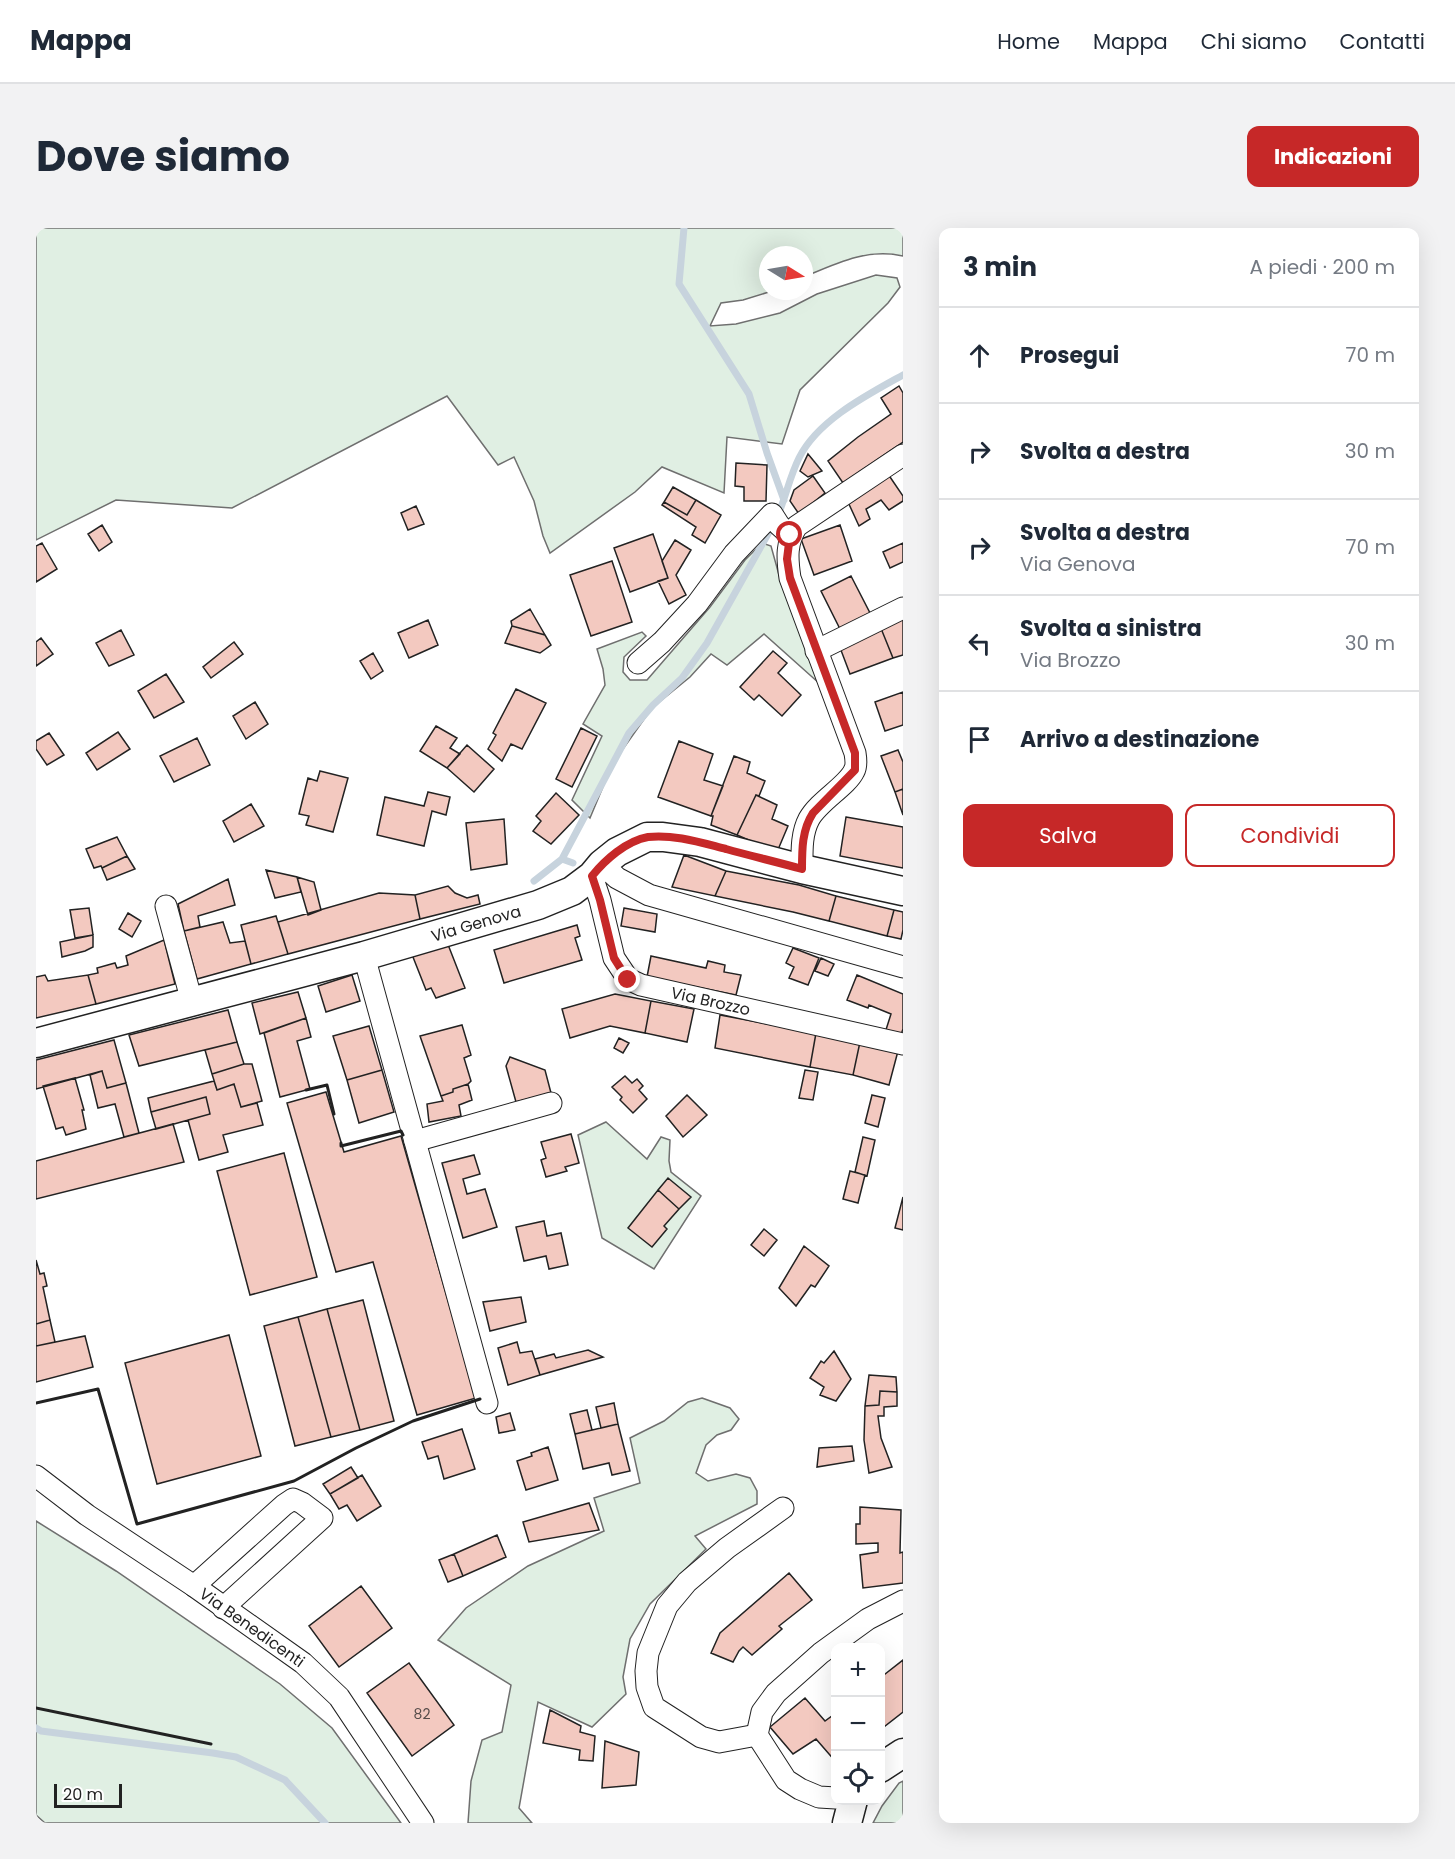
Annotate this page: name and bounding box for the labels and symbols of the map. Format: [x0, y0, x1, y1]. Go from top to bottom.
north arrow [759, 246, 813, 300]
route start [776, 521, 802, 547]
street label: Via Genova [428, 899, 524, 947]
route end [614, 966, 640, 992]
street label: Via Brozzo [669, 981, 753, 1021]
street label: Via Benedicenti [195, 1582, 310, 1672]
house number: 82 [414, 1704, 430, 1724]
scale bar [54, 1781, 122, 1808]

